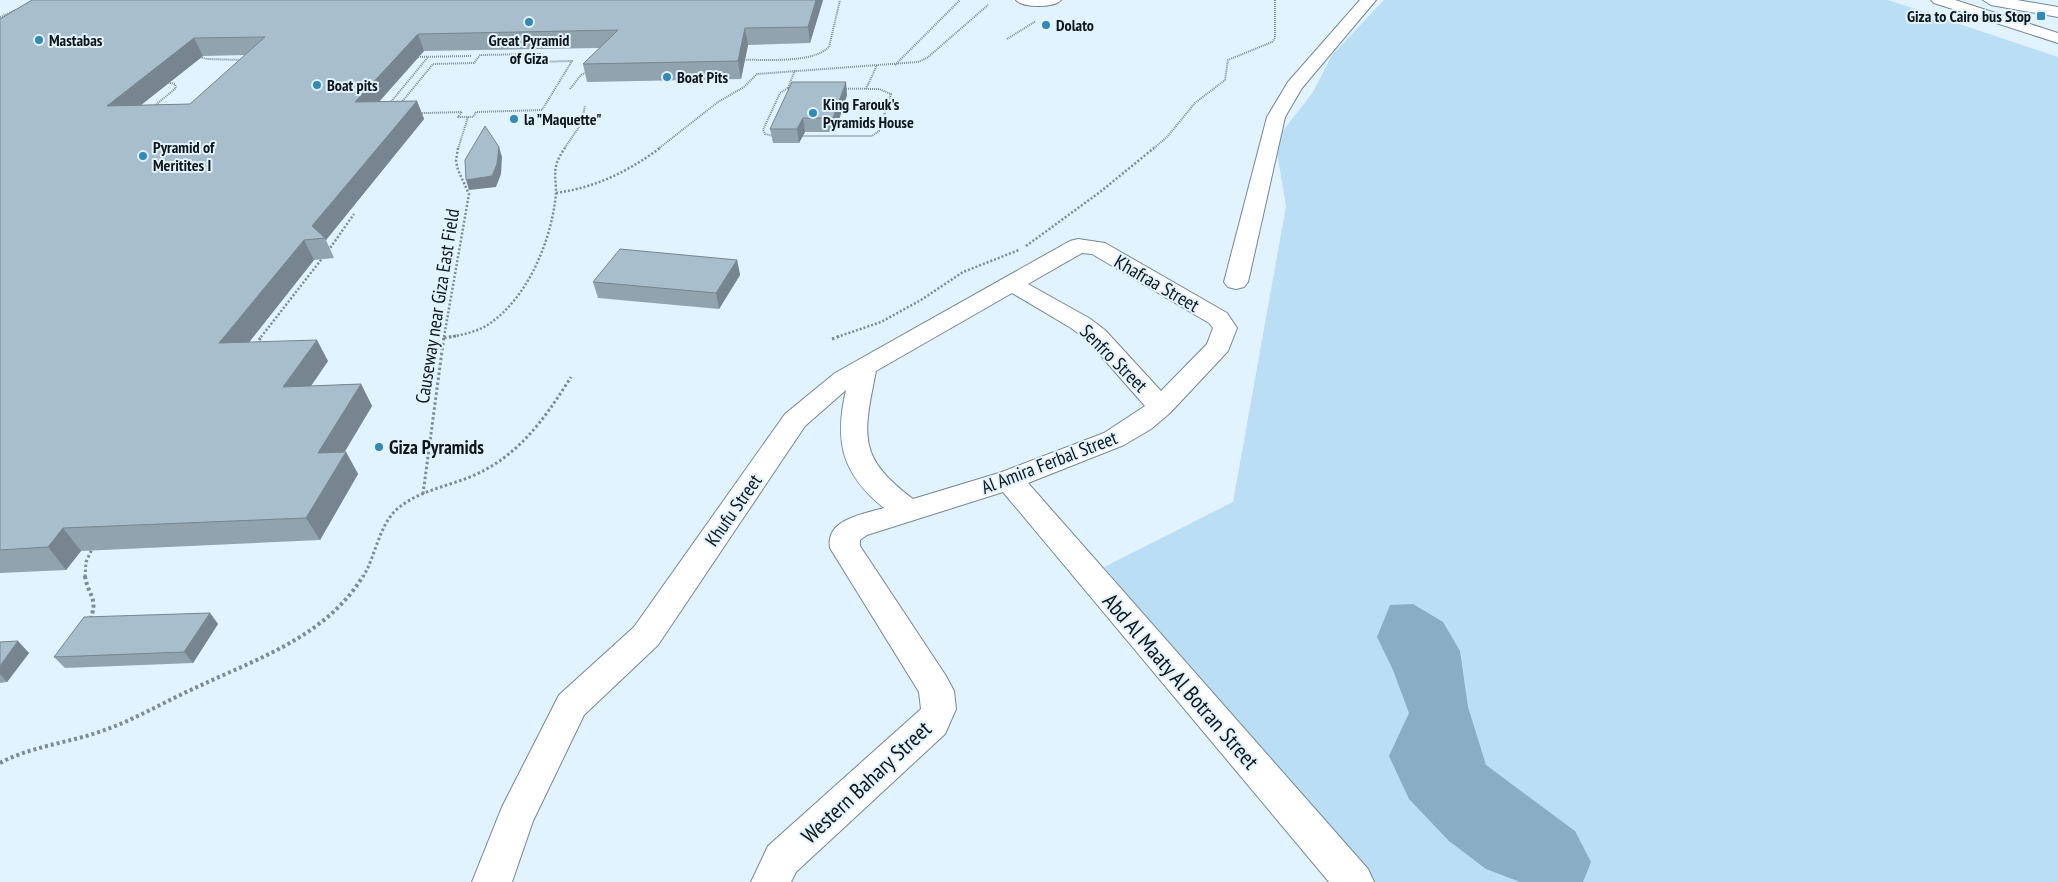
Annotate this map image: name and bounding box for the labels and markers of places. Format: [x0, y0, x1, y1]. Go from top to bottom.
place label: Giza to Cairo bus Stop [1907, 6, 2031, 26]
marker: Giza to Cairo bus Stop [2035, 10, 2047, 22]
place label: Dolato [1056, 15, 1094, 35]
marker: Great Pyramid of Giza [523, 16, 535, 28]
marker: Dolato [1040, 19, 1052, 31]
place label: Mastabas [49, 30, 103, 50]
place label: Great Pyramid of Giza [489, 30, 569, 68]
marker: Mastabas [33, 34, 45, 46]
place label: Boat Pits [677, 67, 728, 87]
marker: Boat Pits [661, 71, 673, 83]
place label: Boat pits [327, 75, 378, 95]
marker: Boat pits [311, 79, 323, 91]
place label: King Farouk's Pyramids House [823, 94, 914, 132]
marker: King Farouk's Pyramids House [807, 107, 819, 119]
place label: la "Maquette" [524, 109, 602, 129]
marker: la "Maquette" [508, 113, 520, 125]
place label: Pyramid of Meritites I [153, 137, 215, 175]
marker: Pyramid of Meritites I [137, 150, 149, 162]
place label: Giza Pyramids [389, 435, 484, 459]
marker: Giza Pyramids [373, 441, 385, 453]

